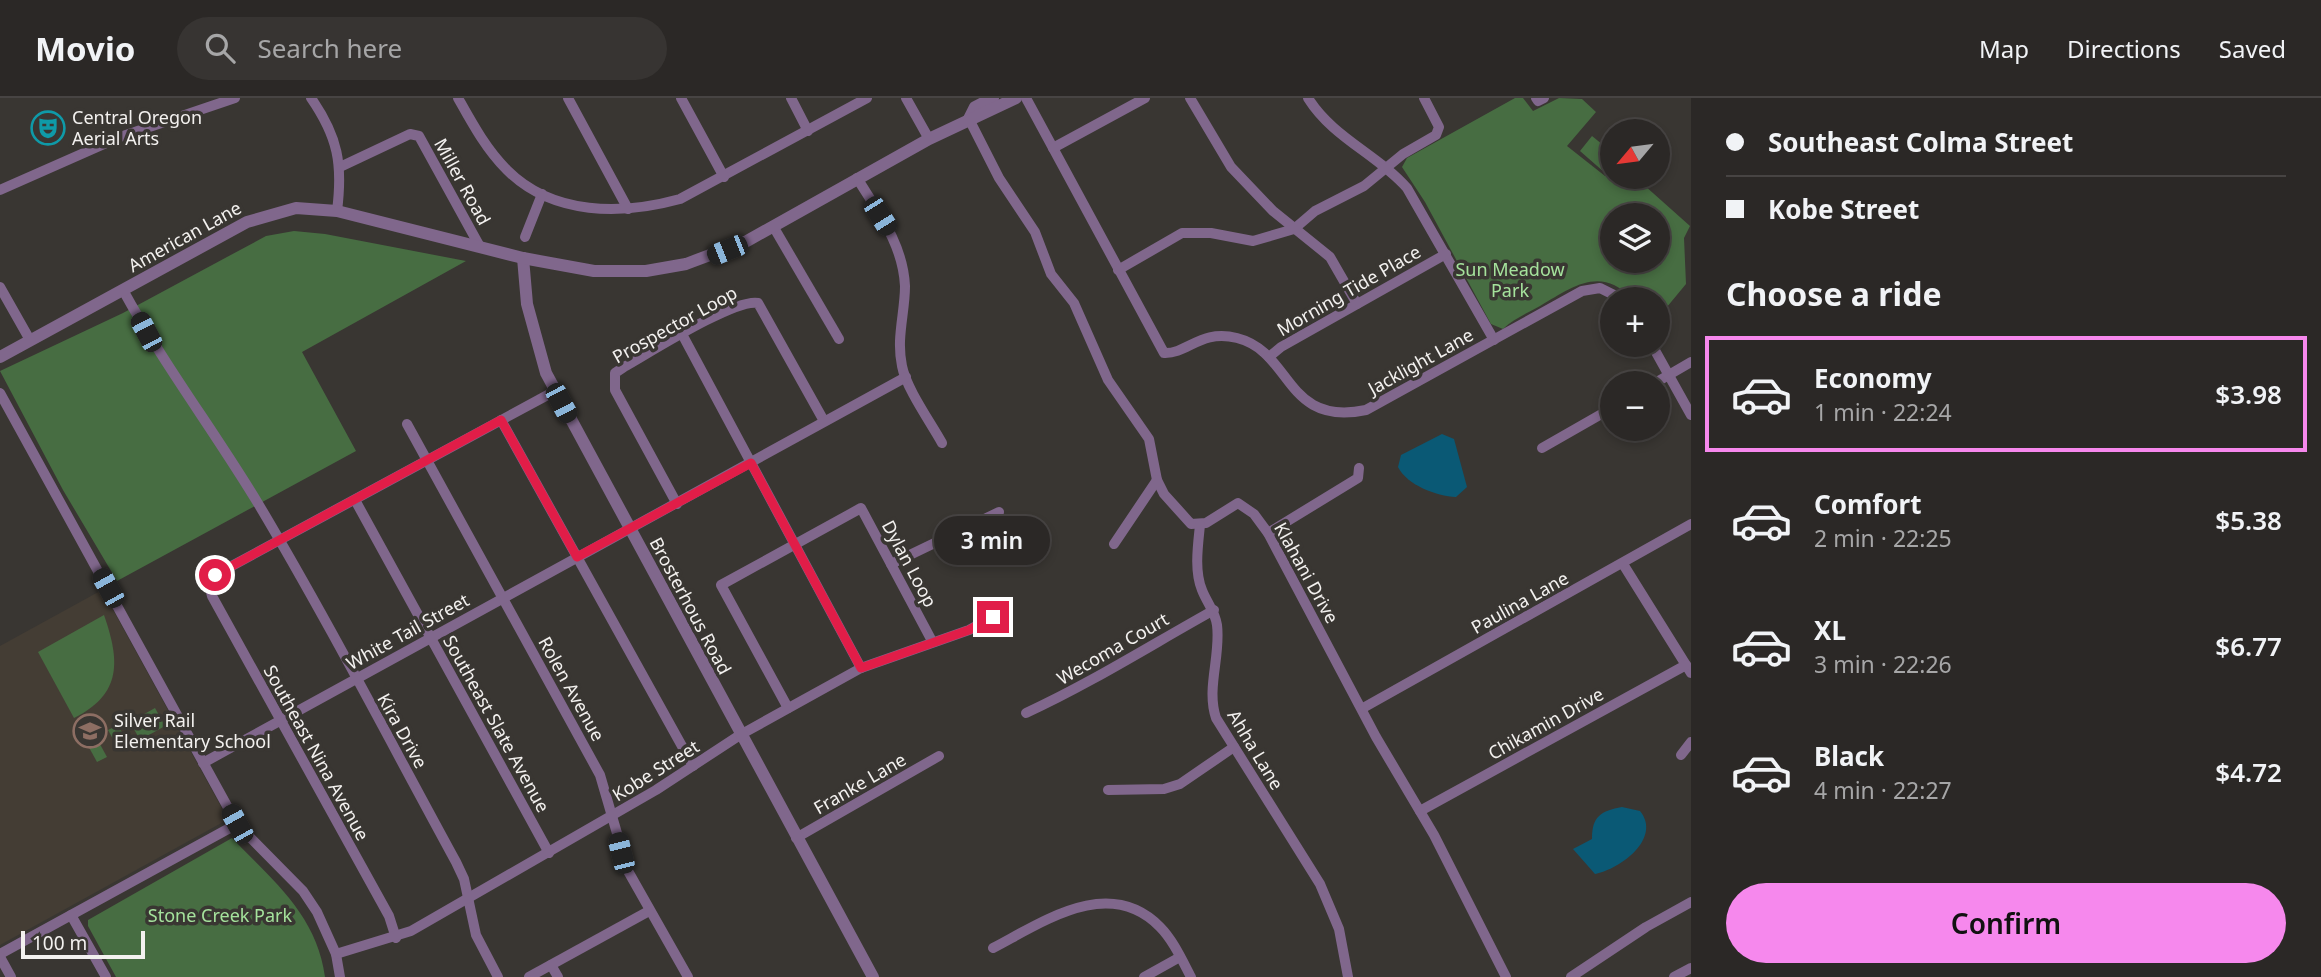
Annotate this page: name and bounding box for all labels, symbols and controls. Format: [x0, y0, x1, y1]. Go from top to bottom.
search box [177, 17, 667, 80]
text: Movio [35, 26, 135, 71]
icon: search [201, 29, 239, 67]
text: Search here [257, 30, 402, 66]
text: Map [1979, 32, 2029, 65]
text: Directions [2067, 32, 2181, 65]
text: Saved [2219, 32, 2286, 65]
place label: Central Oregon Aerial Arts [72, 105, 202, 150]
theatre icon: Central Oregon Aerial Arts [29, 109, 67, 147]
north arrow [1600, 119, 1670, 189]
map controls [1600, 119, 1670, 441]
text: Southeast Colma Street [1768, 124, 2073, 160]
street label: Miller Road [429, 134, 497, 229]
text: Kobe Street [1768, 191, 1919, 227]
car [860, 193, 901, 239]
street label: American Lane [124, 195, 245, 277]
button: layers [1600, 203, 1670, 273]
car [704, 232, 751, 268]
street label: Morning Tide Place [1272, 239, 1425, 341]
park label: Sun Meadow Park [1455, 257, 1565, 302]
text: Choose a ride [1726, 272, 1942, 315]
street label: Prospector Loop [608, 280, 741, 368]
button: + [1600, 287, 1670, 357]
car [127, 309, 166, 355]
street label: Jacklight Lane [1362, 322, 1477, 401]
text: Economy [1814, 360, 1932, 396]
icon: car [1730, 363, 1793, 426]
button: − [1600, 371, 1670, 441]
text: $3.98 [2215, 376, 2282, 412]
car [542, 380, 581, 426]
text: 1 min · 22:24 [1814, 396, 1952, 428]
text: Comfort [1814, 486, 1922, 522]
icon: car [1730, 489, 1793, 552]
text: $5.38 [2215, 502, 2282, 538]
street label: Dylan Loop [877, 516, 943, 611]
callout: 3 min [935, 516, 1051, 564]
street label: Klahani Drive [1269, 518, 1345, 627]
text: 2 min · 22:25 [1814, 522, 1952, 554]
text: 3 min [961, 524, 1023, 556]
street label: Brosterhous Road [645, 533, 737, 678]
route start [199, 559, 231, 591]
car [89, 565, 128, 611]
street label: Paulina Lane [1466, 565, 1573, 639]
street label: White Tail Street [342, 587, 474, 675]
route end [977, 601, 1009, 633]
street label: Wecoma Court [1052, 606, 1173, 690]
text: XL [1814, 612, 1846, 648]
icon: car [1730, 615, 1793, 678]
text: $6.77 [2215, 628, 2282, 664]
street label: Southeast Slate Avenue [438, 631, 556, 816]
street label: Rolen Avenue [533, 632, 610, 745]
text: 3 min · 22:26 [1814, 648, 1952, 680]
street label: Southeast Nina Avenue [259, 661, 375, 844]
street label: Chikamin Drive [1483, 681, 1608, 765]
street label: Kira Drive [372, 689, 433, 772]
street label: Ahha Lane [1223, 705, 1289, 794]
place label: Silver Rail Elementary School [114, 708, 271, 753]
school or university icon: Silver Rail Elementary School [71, 712, 109, 750]
street label: Kobe Street [607, 734, 704, 806]
text: Black [1814, 738, 1884, 774]
icon: car [1730, 741, 1793, 804]
street label: Franke Lane [809, 747, 910, 819]
text: $4.72 [2215, 754, 2282, 790]
text: 4 min · 22:27 [1814, 774, 1952, 806]
car [218, 801, 257, 847]
car [606, 830, 637, 876]
button: Confirm [1726, 883, 2286, 963]
park label: Stone Creek Park [148, 903, 293, 927]
scale bar [21, 928, 145, 960]
text: 100 m [32, 930, 87, 956]

